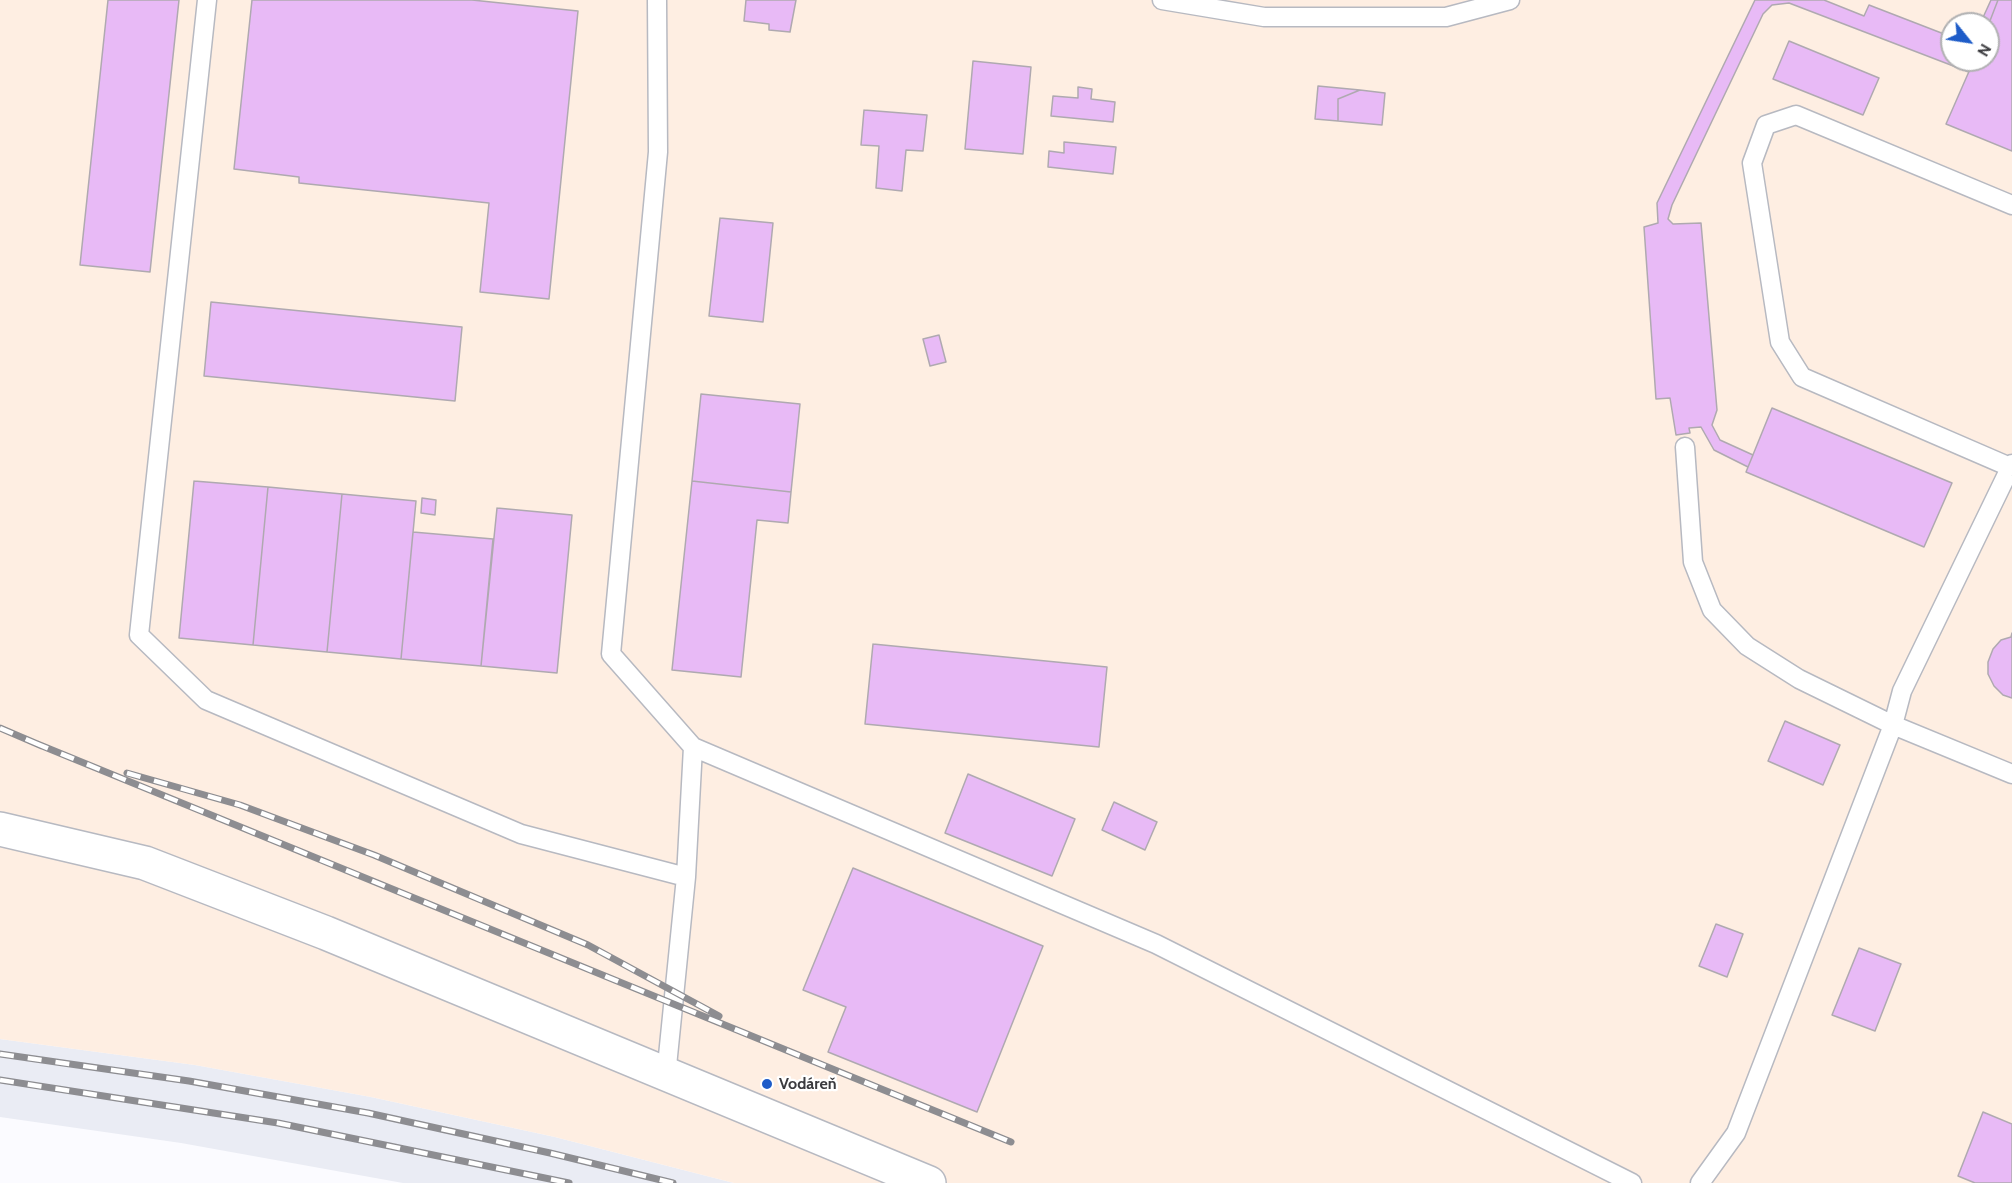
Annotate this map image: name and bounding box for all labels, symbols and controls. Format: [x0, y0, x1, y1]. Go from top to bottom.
north arrow [1940, 12, 2000, 72]
text: N [1973, 41, 1995, 60]
place label: Vodáreň [779, 1074, 837, 1094]
marker: Vodáreň [760, 1077, 774, 1091]

